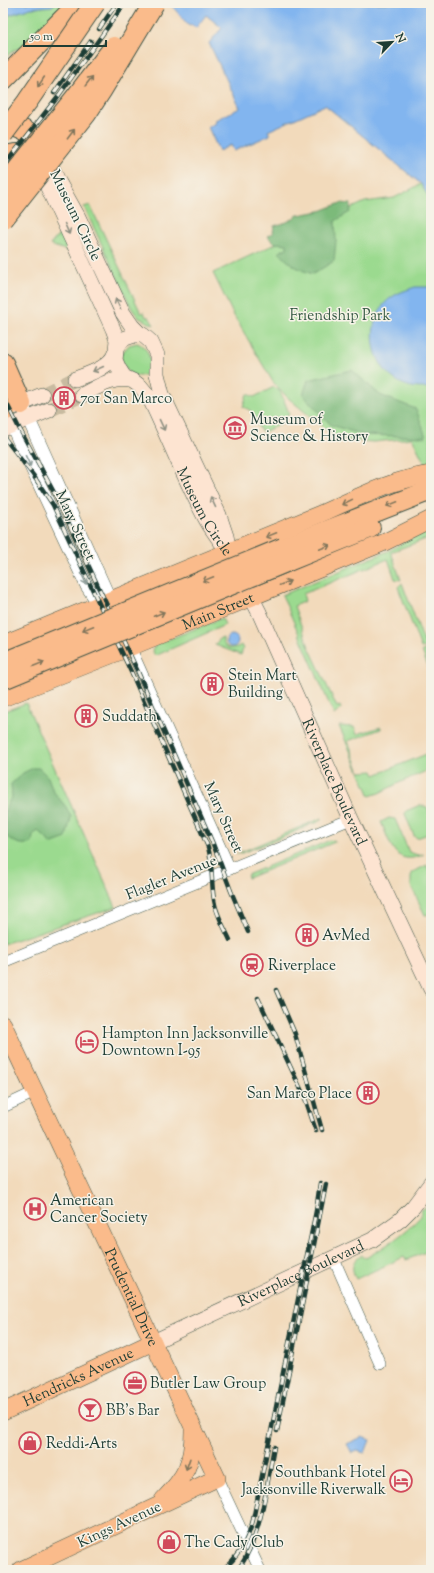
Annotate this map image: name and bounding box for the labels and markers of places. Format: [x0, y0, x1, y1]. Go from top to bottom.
building icon: 701 San Marco [51, 385, 77, 411]
place label: 701 San Marco [80, 389, 172, 410]
place label: Museum of Science & History [250, 410, 369, 448]
museum icon: Museum of Science & History [222, 415, 248, 441]
place label: Stein Mart Building [228, 666, 297, 704]
building icon: Stein Mart Building [199, 671, 225, 697]
building icon: Suddath [73, 703, 99, 729]
place label: Suddath [102, 707, 157, 728]
building icon: AvMed [294, 922, 320, 948]
place label: AvMed [322, 926, 371, 947]
station icon: Riverplace [239, 952, 265, 978]
place label: Riverplace [268, 956, 336, 977]
place label: Hampton Inn Jacksonville Downtown I-95 [102, 1024, 268, 1062]
hotel icon: Hampton Inn Jacksonville Downtown I-95 [74, 1029, 100, 1055]
building icon: San Marco Place [355, 1080, 381, 1106]
place label: San Marco Place [247, 1084, 352, 1105]
place label: American Cancer Society [50, 1191, 148, 1229]
hospital icon: American Cancer Society [22, 1196, 48, 1222]
office icon: Butler Law Group [122, 1370, 148, 1396]
place label: Butler Law Group [150, 1374, 266, 1395]
bar icon: BB's Bar [77, 1397, 103, 1423]
place label: BB's Bar [106, 1401, 160, 1422]
shop icon: Reddi-Arts [17, 1430, 43, 1456]
place label: Reddi-Arts [46, 1434, 117, 1455]
place label: Southbank Hotel Jacksonville Riverwalk [240, 1463, 386, 1501]
hotel icon: Southbank Hotel Jacksonville Riverwalk [388, 1468, 414, 1494]
shop icon: The Cady Club [156, 1529, 182, 1555]
place label: The Cady Club [184, 1533, 284, 1554]

